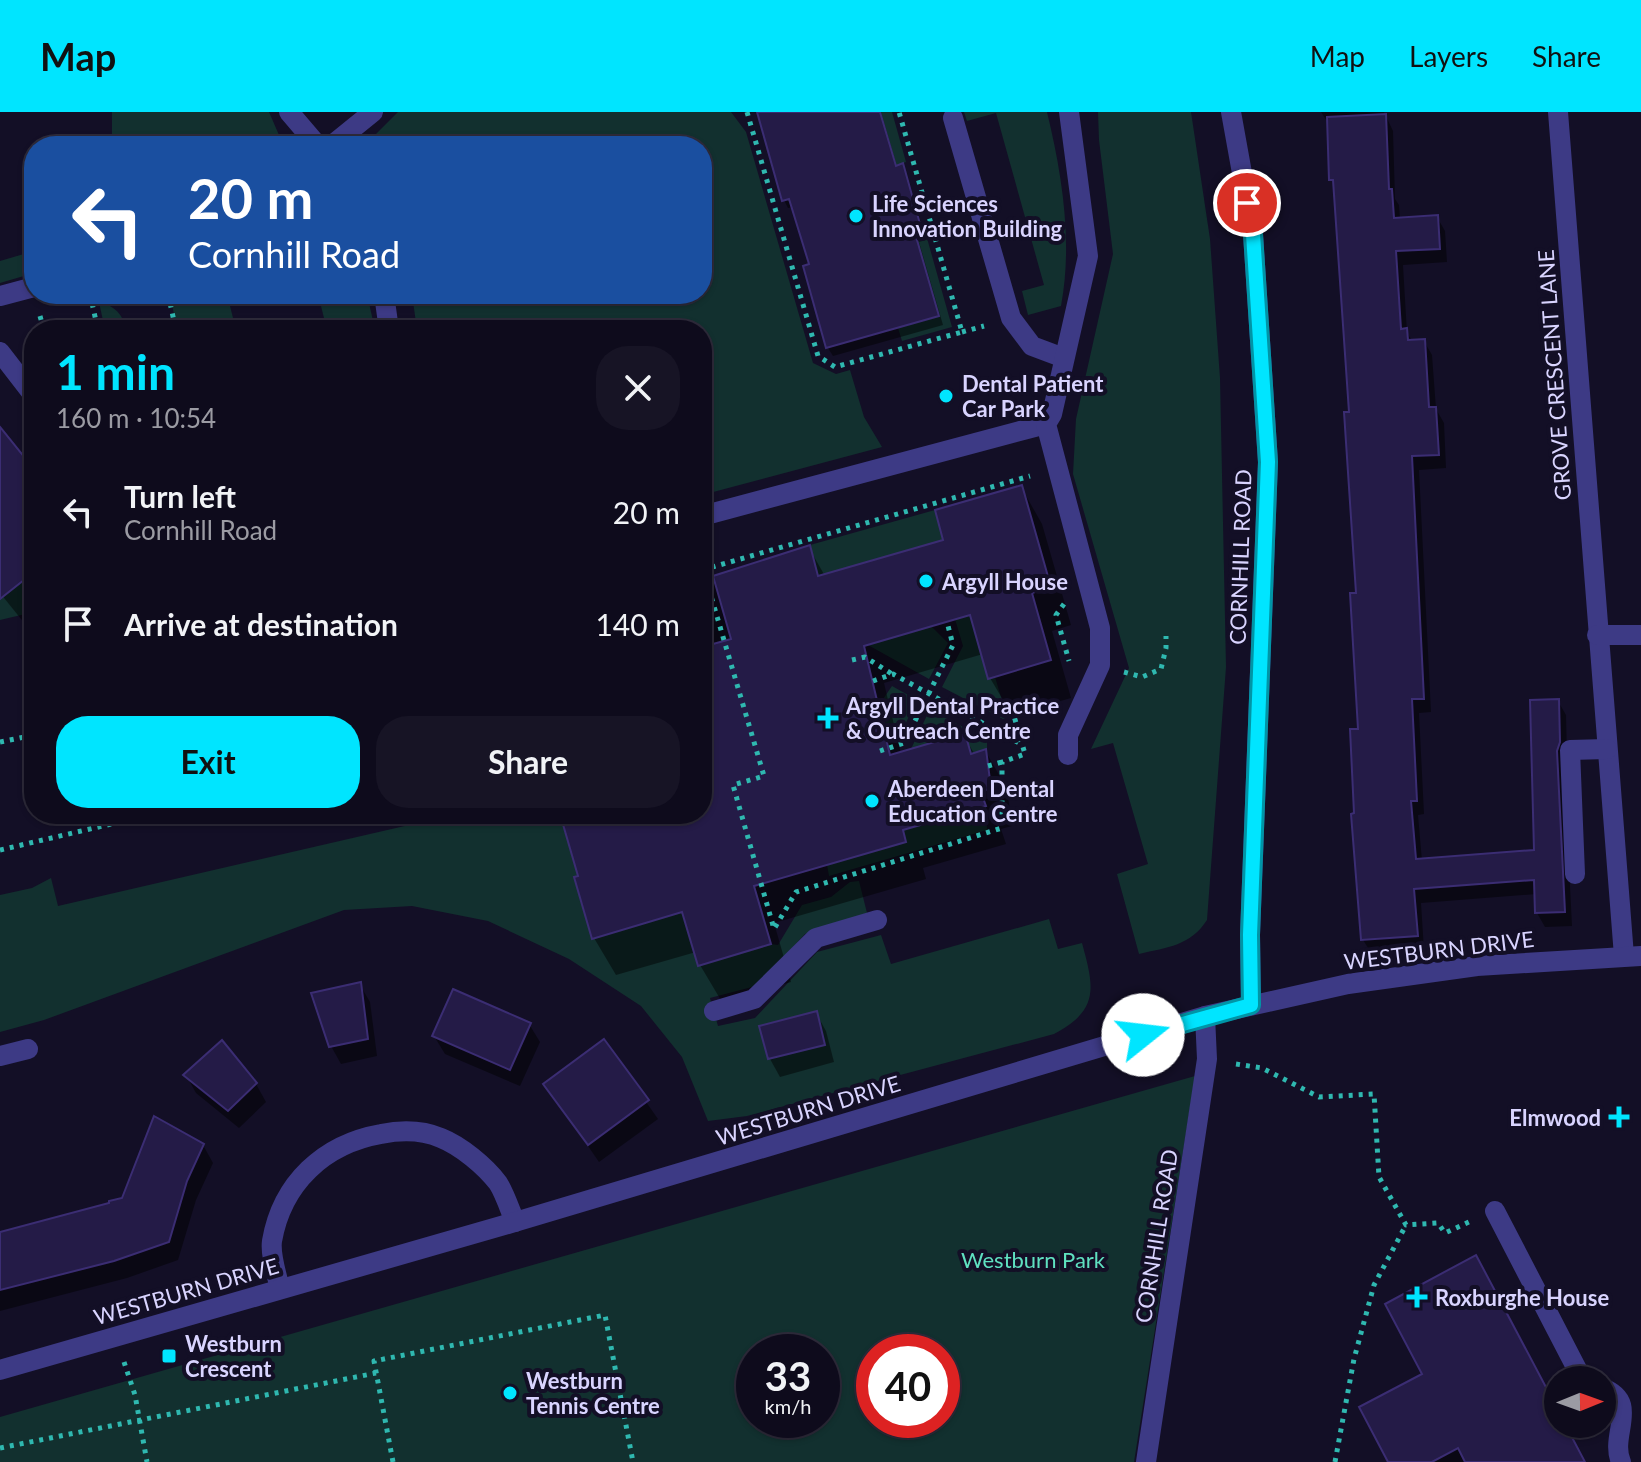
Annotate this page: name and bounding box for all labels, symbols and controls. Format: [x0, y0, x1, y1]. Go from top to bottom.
text: Map [40, 33, 116, 79]
text: Map [1310, 39, 1365, 73]
text: Layers [1409, 39, 1488, 73]
text: Share [1532, 39, 1601, 73]
text: 20 m [188, 164, 313, 231]
icon: left [56, 168, 160, 272]
pin [1213, 169, 1281, 237]
icon: arrive [1225, 181, 1269, 225]
place label: Life Sciences Innovation Building [872, 190, 1063, 242]
marker: Life Sciences Innovation Building [847, 207, 865, 225]
text: Cornhill Road [188, 232, 400, 276]
street label: GROVE CRESCENT LANE [1532, 249, 1576, 501]
text: 1 min [56, 343, 175, 400]
button: close [596, 346, 680, 430]
place label: Dental Patient Car Park [962, 370, 1104, 422]
marker: Dental Patient Car Park [937, 387, 955, 405]
text: 160 m · 10:54 [56, 402, 216, 434]
street label: CORNHILL ROAD [1223, 469, 1257, 645]
text: Turn left [124, 478, 236, 514]
icon: left [56, 490, 100, 534]
text: 20 m [613, 494, 680, 530]
text: Cornhill Road [124, 514, 277, 546]
place label: Argyll House [941, 568, 1068, 595]
marker: Argyll House [917, 572, 935, 590]
icon: arrive [56, 602, 100, 646]
text: Arrive at destination [124, 606, 398, 642]
text: 140 m [595, 606, 680, 642]
place label: Argyll Dental Practice & Outreach Centre [845, 692, 1059, 744]
marker: Argyll Dental Practice & Outreach Centre [817, 707, 839, 729]
button: Exit [56, 716, 360, 808]
button: Share [376, 716, 680, 808]
place label: Aberdeen Dental Education Centre [887, 775, 1058, 827]
marker: Aberdeen Dental Education Centre [863, 792, 881, 810]
street label: WESTBURN DRIVE [1342, 925, 1536, 975]
position arrow [1101, 993, 1185, 1077]
street label: WESTBURN DRIVE [713, 1069, 903, 1151]
place label: Elmwood [1509, 1104, 1601, 1131]
marker: Elmwood [1608, 1106, 1630, 1128]
street label: CORNHILL ROAD [1129, 1147, 1183, 1325]
park label: Westburn Park [961, 1246, 1106, 1273]
street label: WESTBURN DRIVE [90, 1252, 282, 1330]
place label: Roxburghe House [1435, 1284, 1609, 1311]
marker: Roxburghe House [1406, 1286, 1428, 1308]
place label: Westburn Crescent [185, 1330, 282, 1382]
speed limit sign: 40 [856, 1334, 960, 1438]
marker: Westburn Crescent [160, 1347, 178, 1365]
text: 33 [765, 1352, 811, 1400]
north arrow [1544, 1366, 1616, 1438]
map controls [1544, 1366, 1616, 1438]
place label: Westburn Tennis Centre [526, 1367, 660, 1419]
marker: Westburn Tennis Centre [501, 1384, 519, 1402]
text: km/h [765, 1394, 811, 1418]

